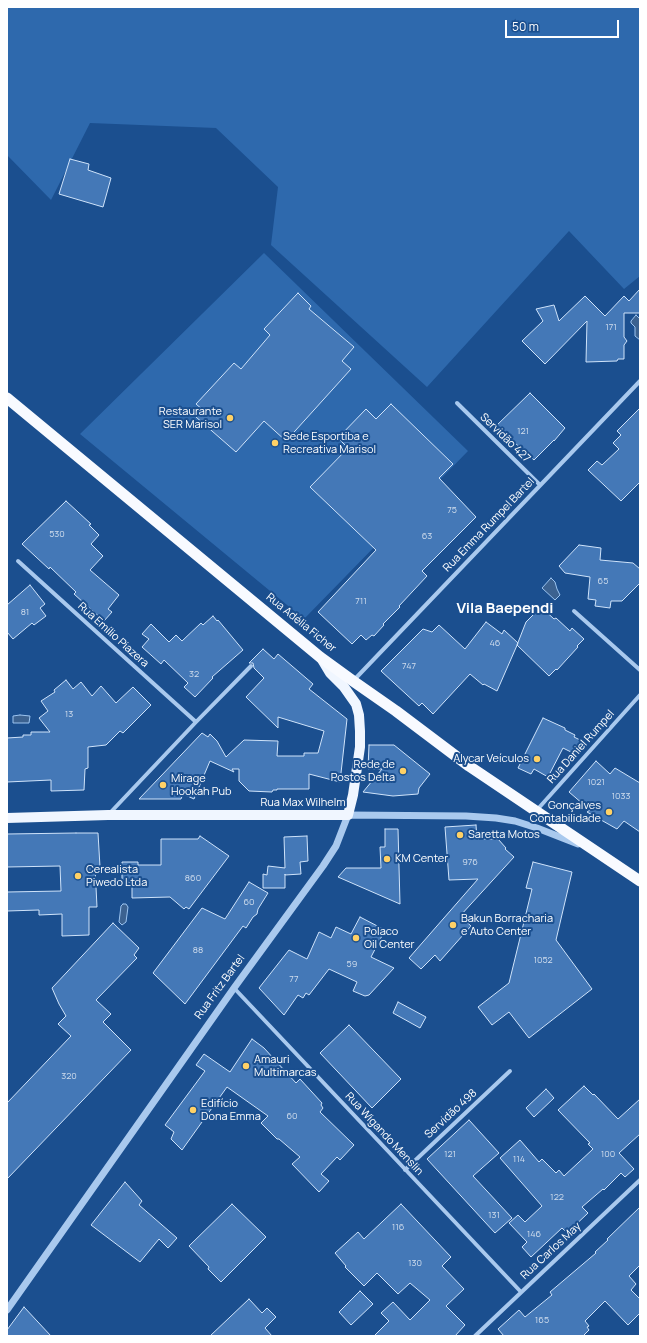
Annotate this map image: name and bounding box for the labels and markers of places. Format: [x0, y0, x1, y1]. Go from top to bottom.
place label: Restaurante SER Marisol [159, 405, 222, 431]
marker: Restaurante SER Marisol [225, 413, 235, 423]
place label: Sede Esportiba e Recreativa Marisol [283, 430, 376, 456]
marker: Sede Esportiba e Recreativa Marisol [270, 438, 280, 448]
place label: Alycar Veículos [453, 752, 529, 766]
marker: Alycar Veículos [532, 754, 542, 764]
place label: Rede de Postos Delta [331, 758, 395, 784]
marker: Rede de Postos Delta [398, 766, 408, 776]
place label: Mirage Hookah Pub [171, 772, 232, 798]
marker: Mirage Hookah Pub [158, 780, 168, 790]
place label: Gonçalves Contabilidade [530, 799, 601, 825]
marker: Gonçalves Contabilidade [604, 807, 614, 817]
place label: Saretta Motos [468, 828, 540, 842]
marker: Saretta Motos [455, 830, 465, 840]
place label: KM Center [395, 852, 448, 866]
marker: KM Center [382, 854, 392, 864]
place label: Cerealista Piwedo Ltda [86, 863, 147, 889]
marker: Cerealista Piwedo Ltda [73, 871, 83, 881]
place label: Bakun Borracharia e Auto Center [461, 912, 553, 938]
marker: Bakun Borracharia e Auto Center [448, 920, 458, 930]
place label: Polaco Oil Center [364, 925, 415, 951]
marker: Polaco Oil Center [351, 933, 361, 943]
place label: Amauri Multimarcas [254, 1053, 317, 1079]
marker: Amauri Multimarcas [241, 1061, 251, 1071]
place label: Edifício Dona Emma [201, 1097, 261, 1123]
marker: Edifício Dona Emma [188, 1105, 198, 1115]

